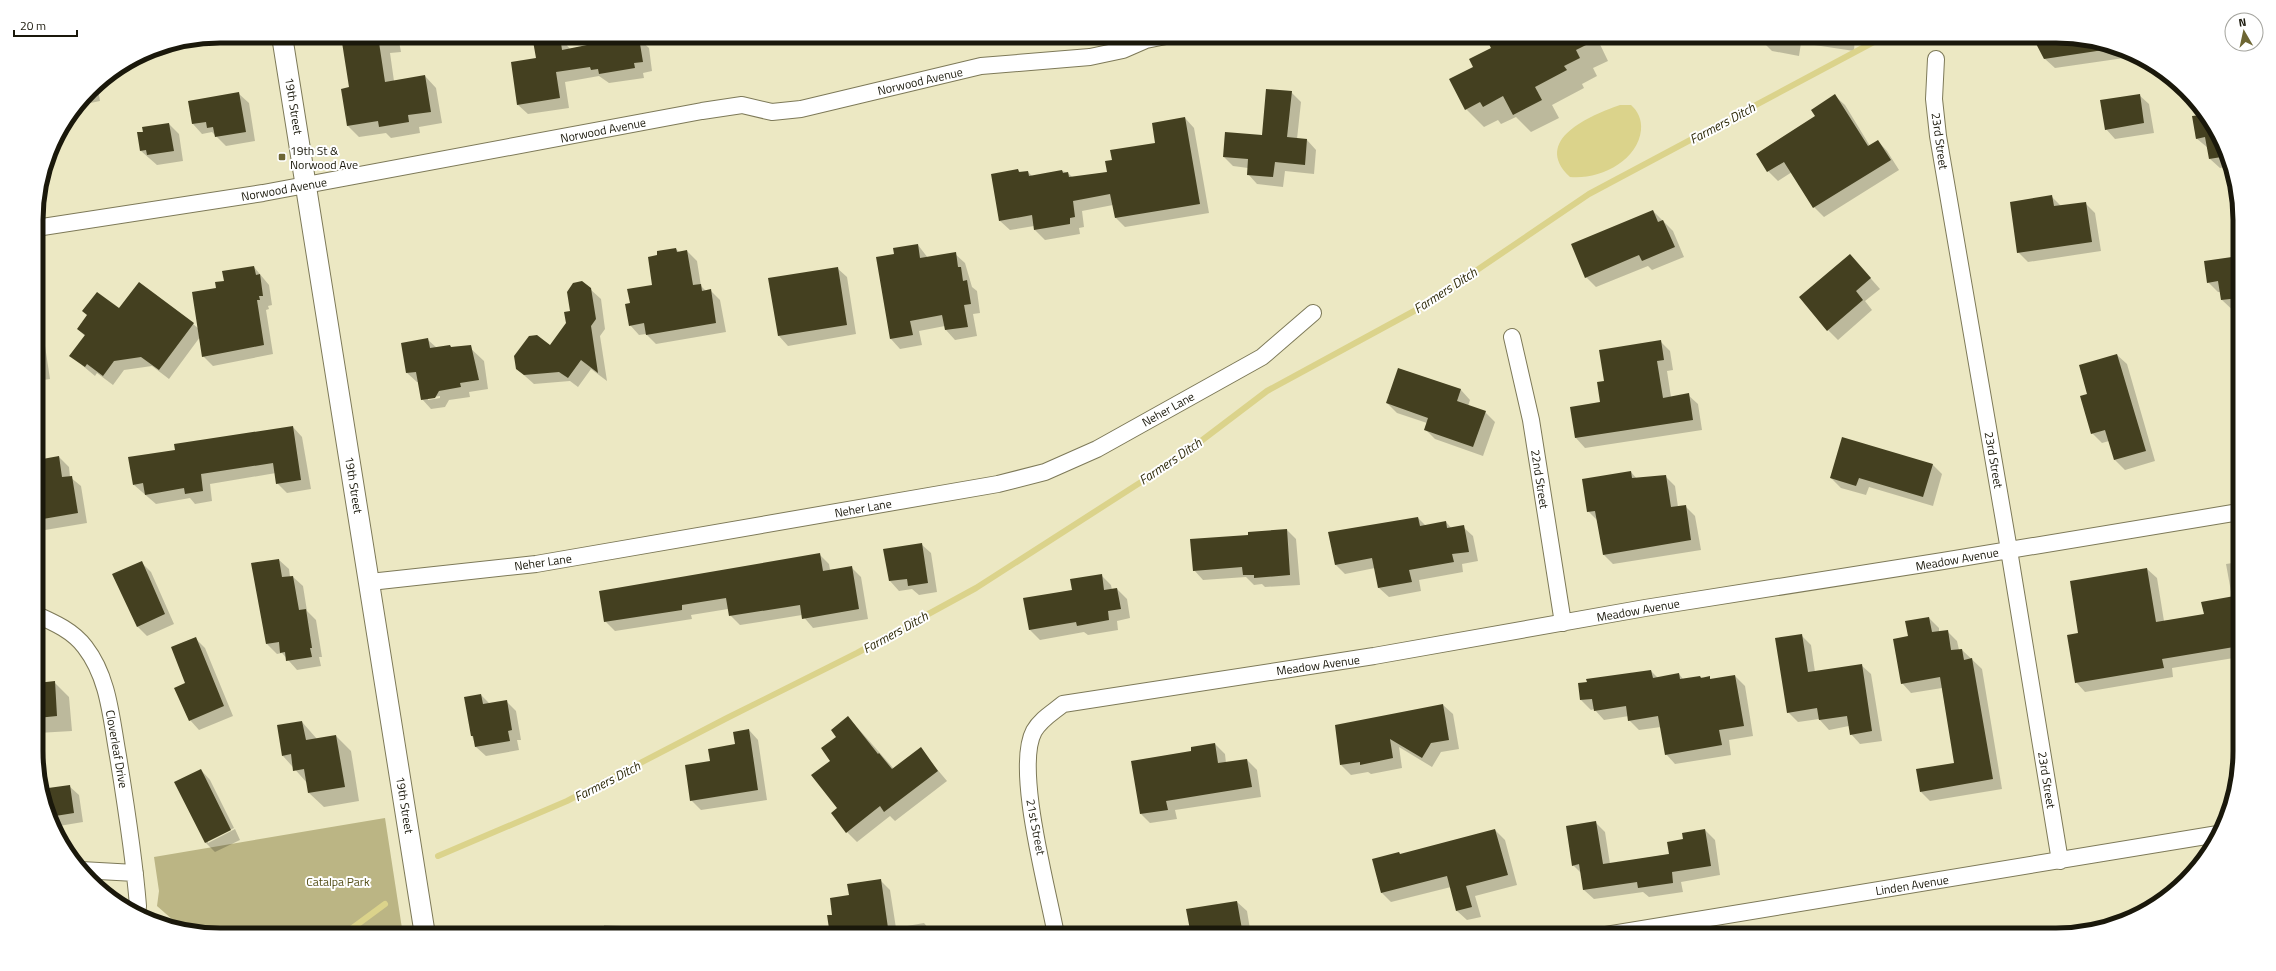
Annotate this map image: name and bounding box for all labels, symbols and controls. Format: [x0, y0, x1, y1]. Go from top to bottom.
scale bar [14, 12, 77, 38]
north arrow [2224, 12, 2264, 52]
text: N [2237, 14, 2247, 31]
text: 20 m [20, 16, 46, 35]
street label: Norwood Avenue [876, 62, 964, 100]
street label: 19th Street [280, 76, 308, 137]
water label: Farmers Ditch [1686, 97, 1759, 149]
street label: 23rd Street [1927, 111, 1954, 171]
street label: Norwood Avenue [559, 112, 647, 148]
place label: 19th St & Norwood Ave [290, 141, 358, 174]
marker: 19th St & Norwood Ave [277, 152, 287, 162]
street label: Norwood Avenue [240, 172, 328, 206]
water label: Farmers Ditch [1409, 262, 1481, 318]
street label: Neher Lane [1138, 387, 1198, 431]
street label: 23rd Street [1980, 430, 2008, 491]
water label: Farmers Ditch [1135, 432, 1206, 489]
street label: 22nd Street [1526, 448, 1554, 511]
street label: 19th Street [340, 455, 368, 516]
street label: Neher Lane [833, 494, 893, 522]
street label: Meadow Avenue [1914, 542, 2000, 576]
street label: Neher Lane [513, 549, 573, 575]
street label: Meadow Avenue [1595, 593, 1681, 627]
water label: Farmers Ditch [859, 606, 932, 658]
street label: Meadow Avenue [1275, 650, 1361, 680]
street label: Cloverleaf Drive [101, 708, 133, 790]
street label: 23rd Street [2033, 750, 2061, 811]
water label: Farmers Ditch [570, 756, 644, 806]
street label: 19th Street [391, 775, 419, 836]
street label: 21st Street [1021, 797, 1051, 857]
street label: Linden Avenue [1874, 870, 1950, 900]
park label: Catalpa Park [306, 872, 370, 891]

